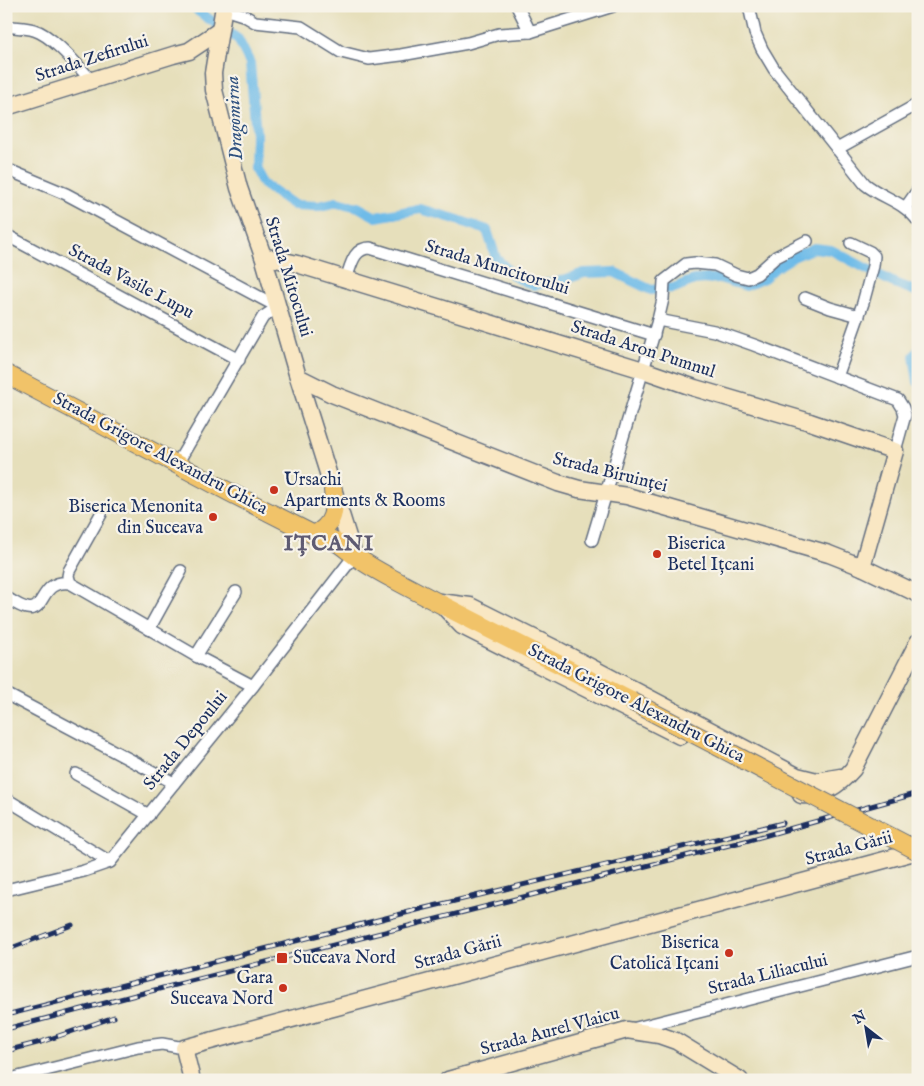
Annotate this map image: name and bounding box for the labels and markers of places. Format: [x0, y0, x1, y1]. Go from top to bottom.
place label: Ursachi Apartments & Rooms [283, 469, 445, 513]
marker: Ursachi Apartments & Rooms [268, 484, 280, 496]
place label: Biserica Menonita din Suceava [68, 496, 203, 540]
marker: Biserica Menonita din Suceava [207, 511, 219, 523]
place label: Biserica Betel Iţcani [667, 533, 754, 577]
marker: Biserica Betel Iţcani [651, 548, 663, 560]
place label: Biserica Catolică Ițcani [610, 932, 719, 976]
place label: Suceava Nord [293, 947, 396, 970]
marker: Biserica Catolică Ițcani [723, 947, 735, 959]
marker: Suceava Nord [275, 951, 289, 965]
place label: Gara Suceava Nord [170, 967, 273, 1011]
marker: Gara Suceava Nord [277, 982, 289, 994]

